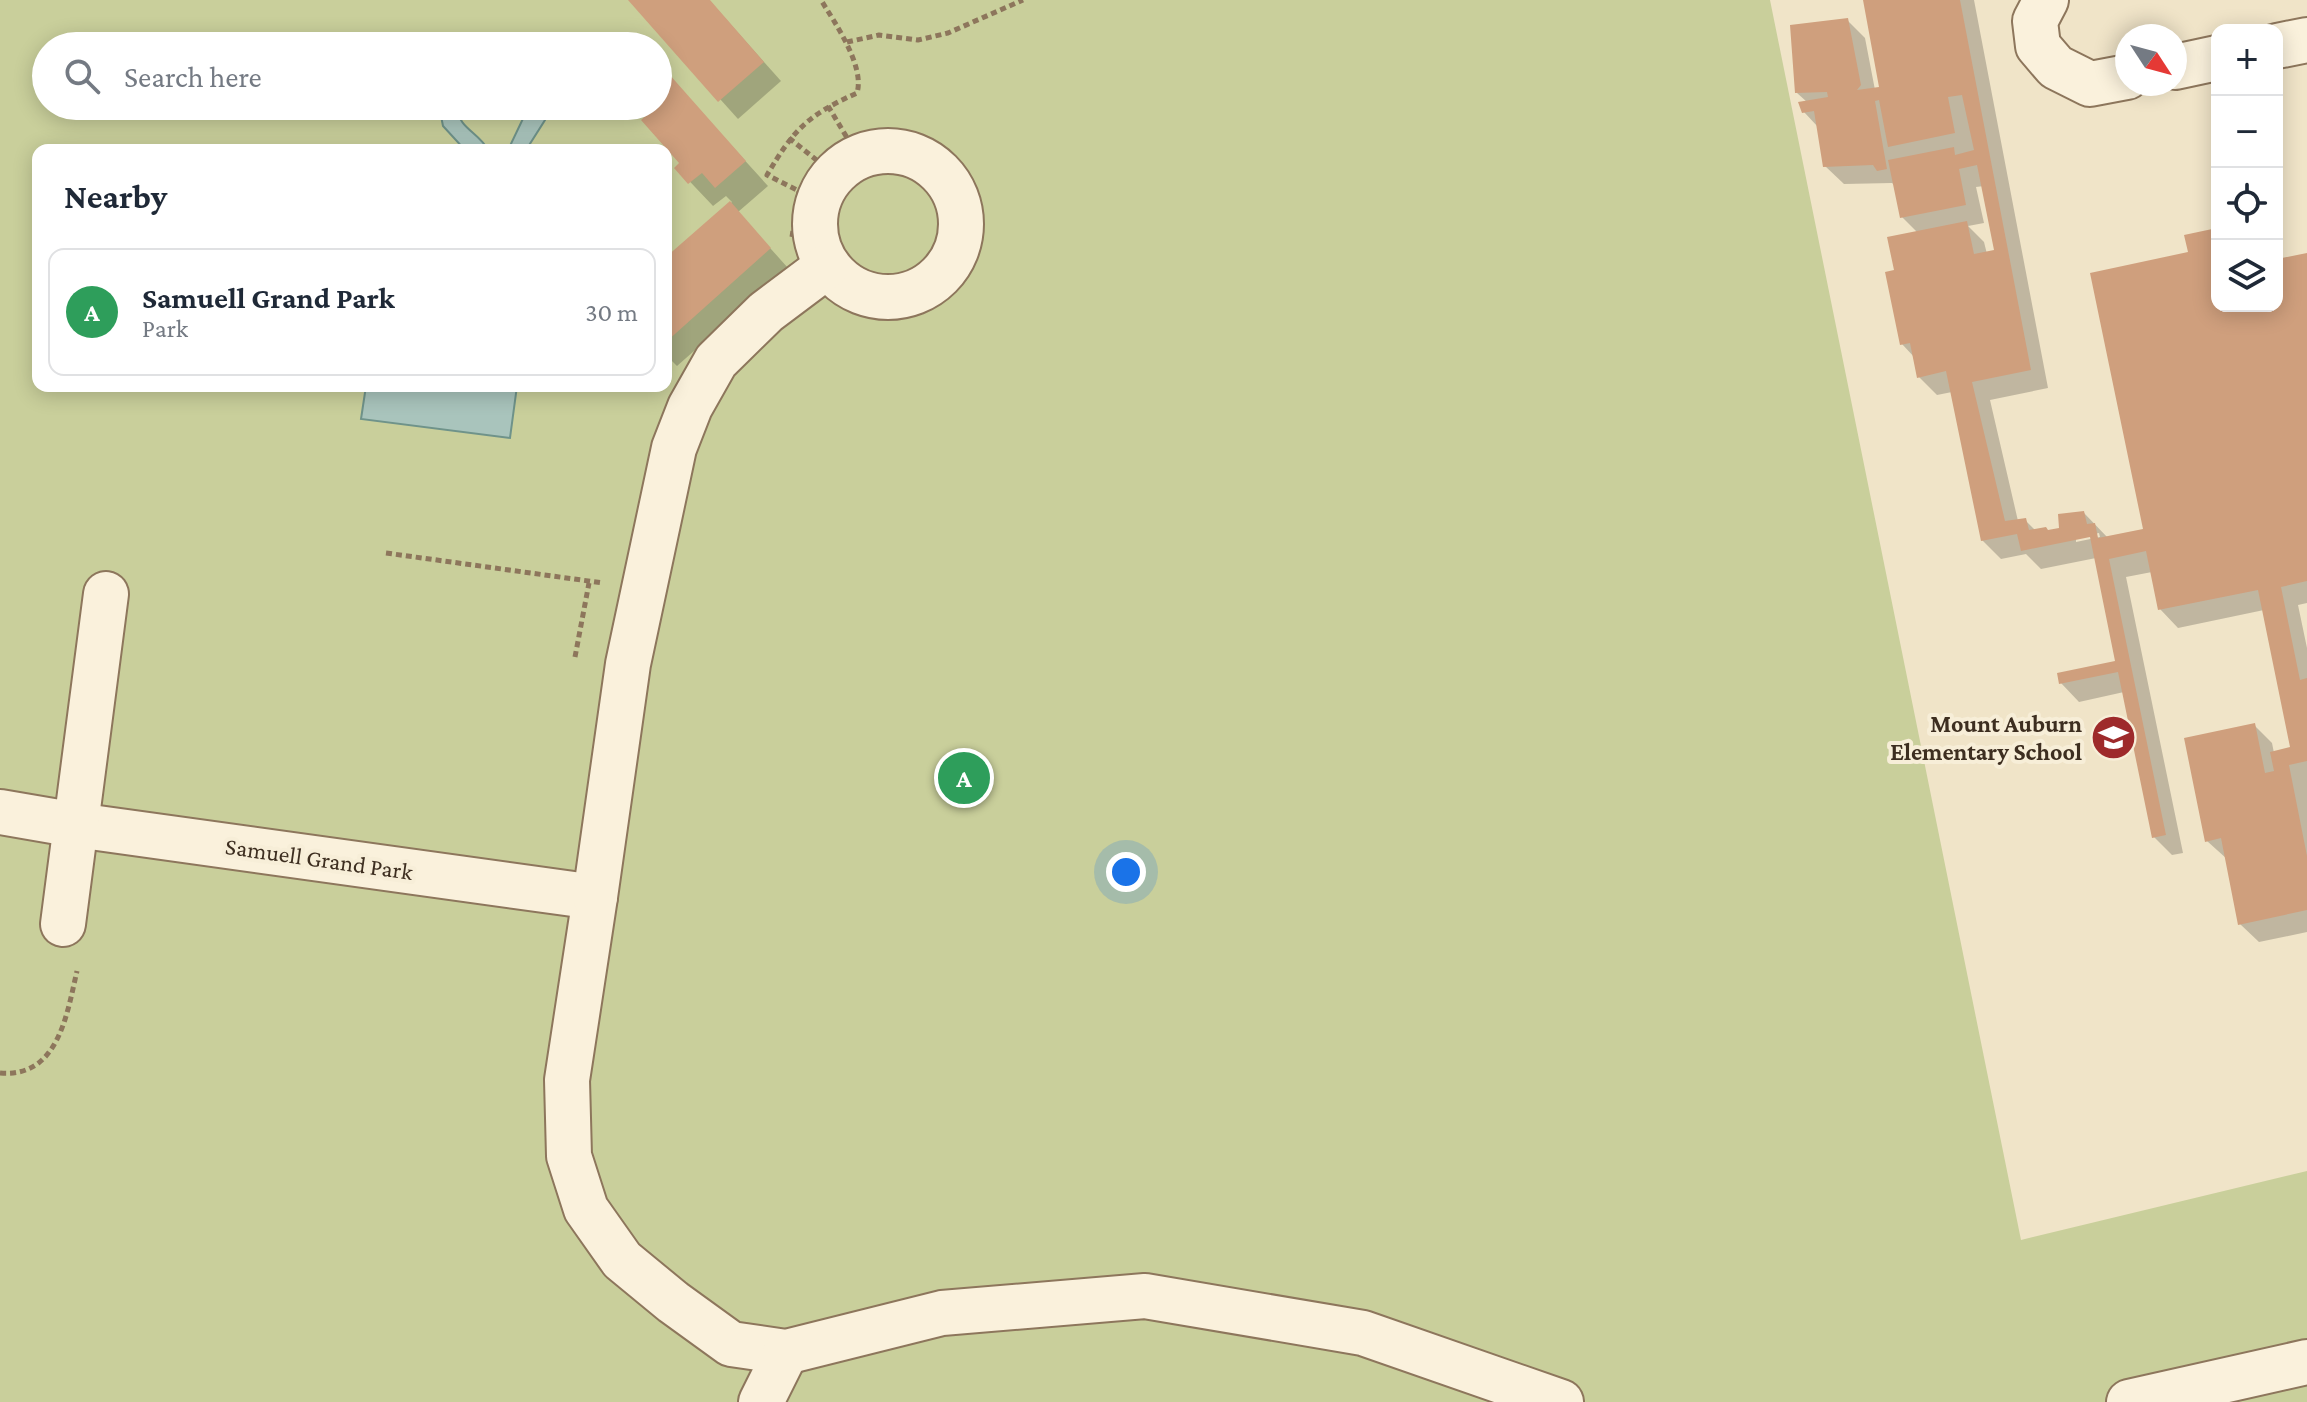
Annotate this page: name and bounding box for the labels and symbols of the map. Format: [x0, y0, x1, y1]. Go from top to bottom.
north arrow [2115, 24, 2187, 96]
place label: Mount Auburn Elementary School [1890, 710, 2082, 765]
school or university icon: Mount Auburn Elementary School [2089, 714, 2137, 762]
pin: A [938, 748, 990, 808]
street label: Samuell Grand Park [224, 832, 415, 885]
your location [1106, 852, 1146, 892]

